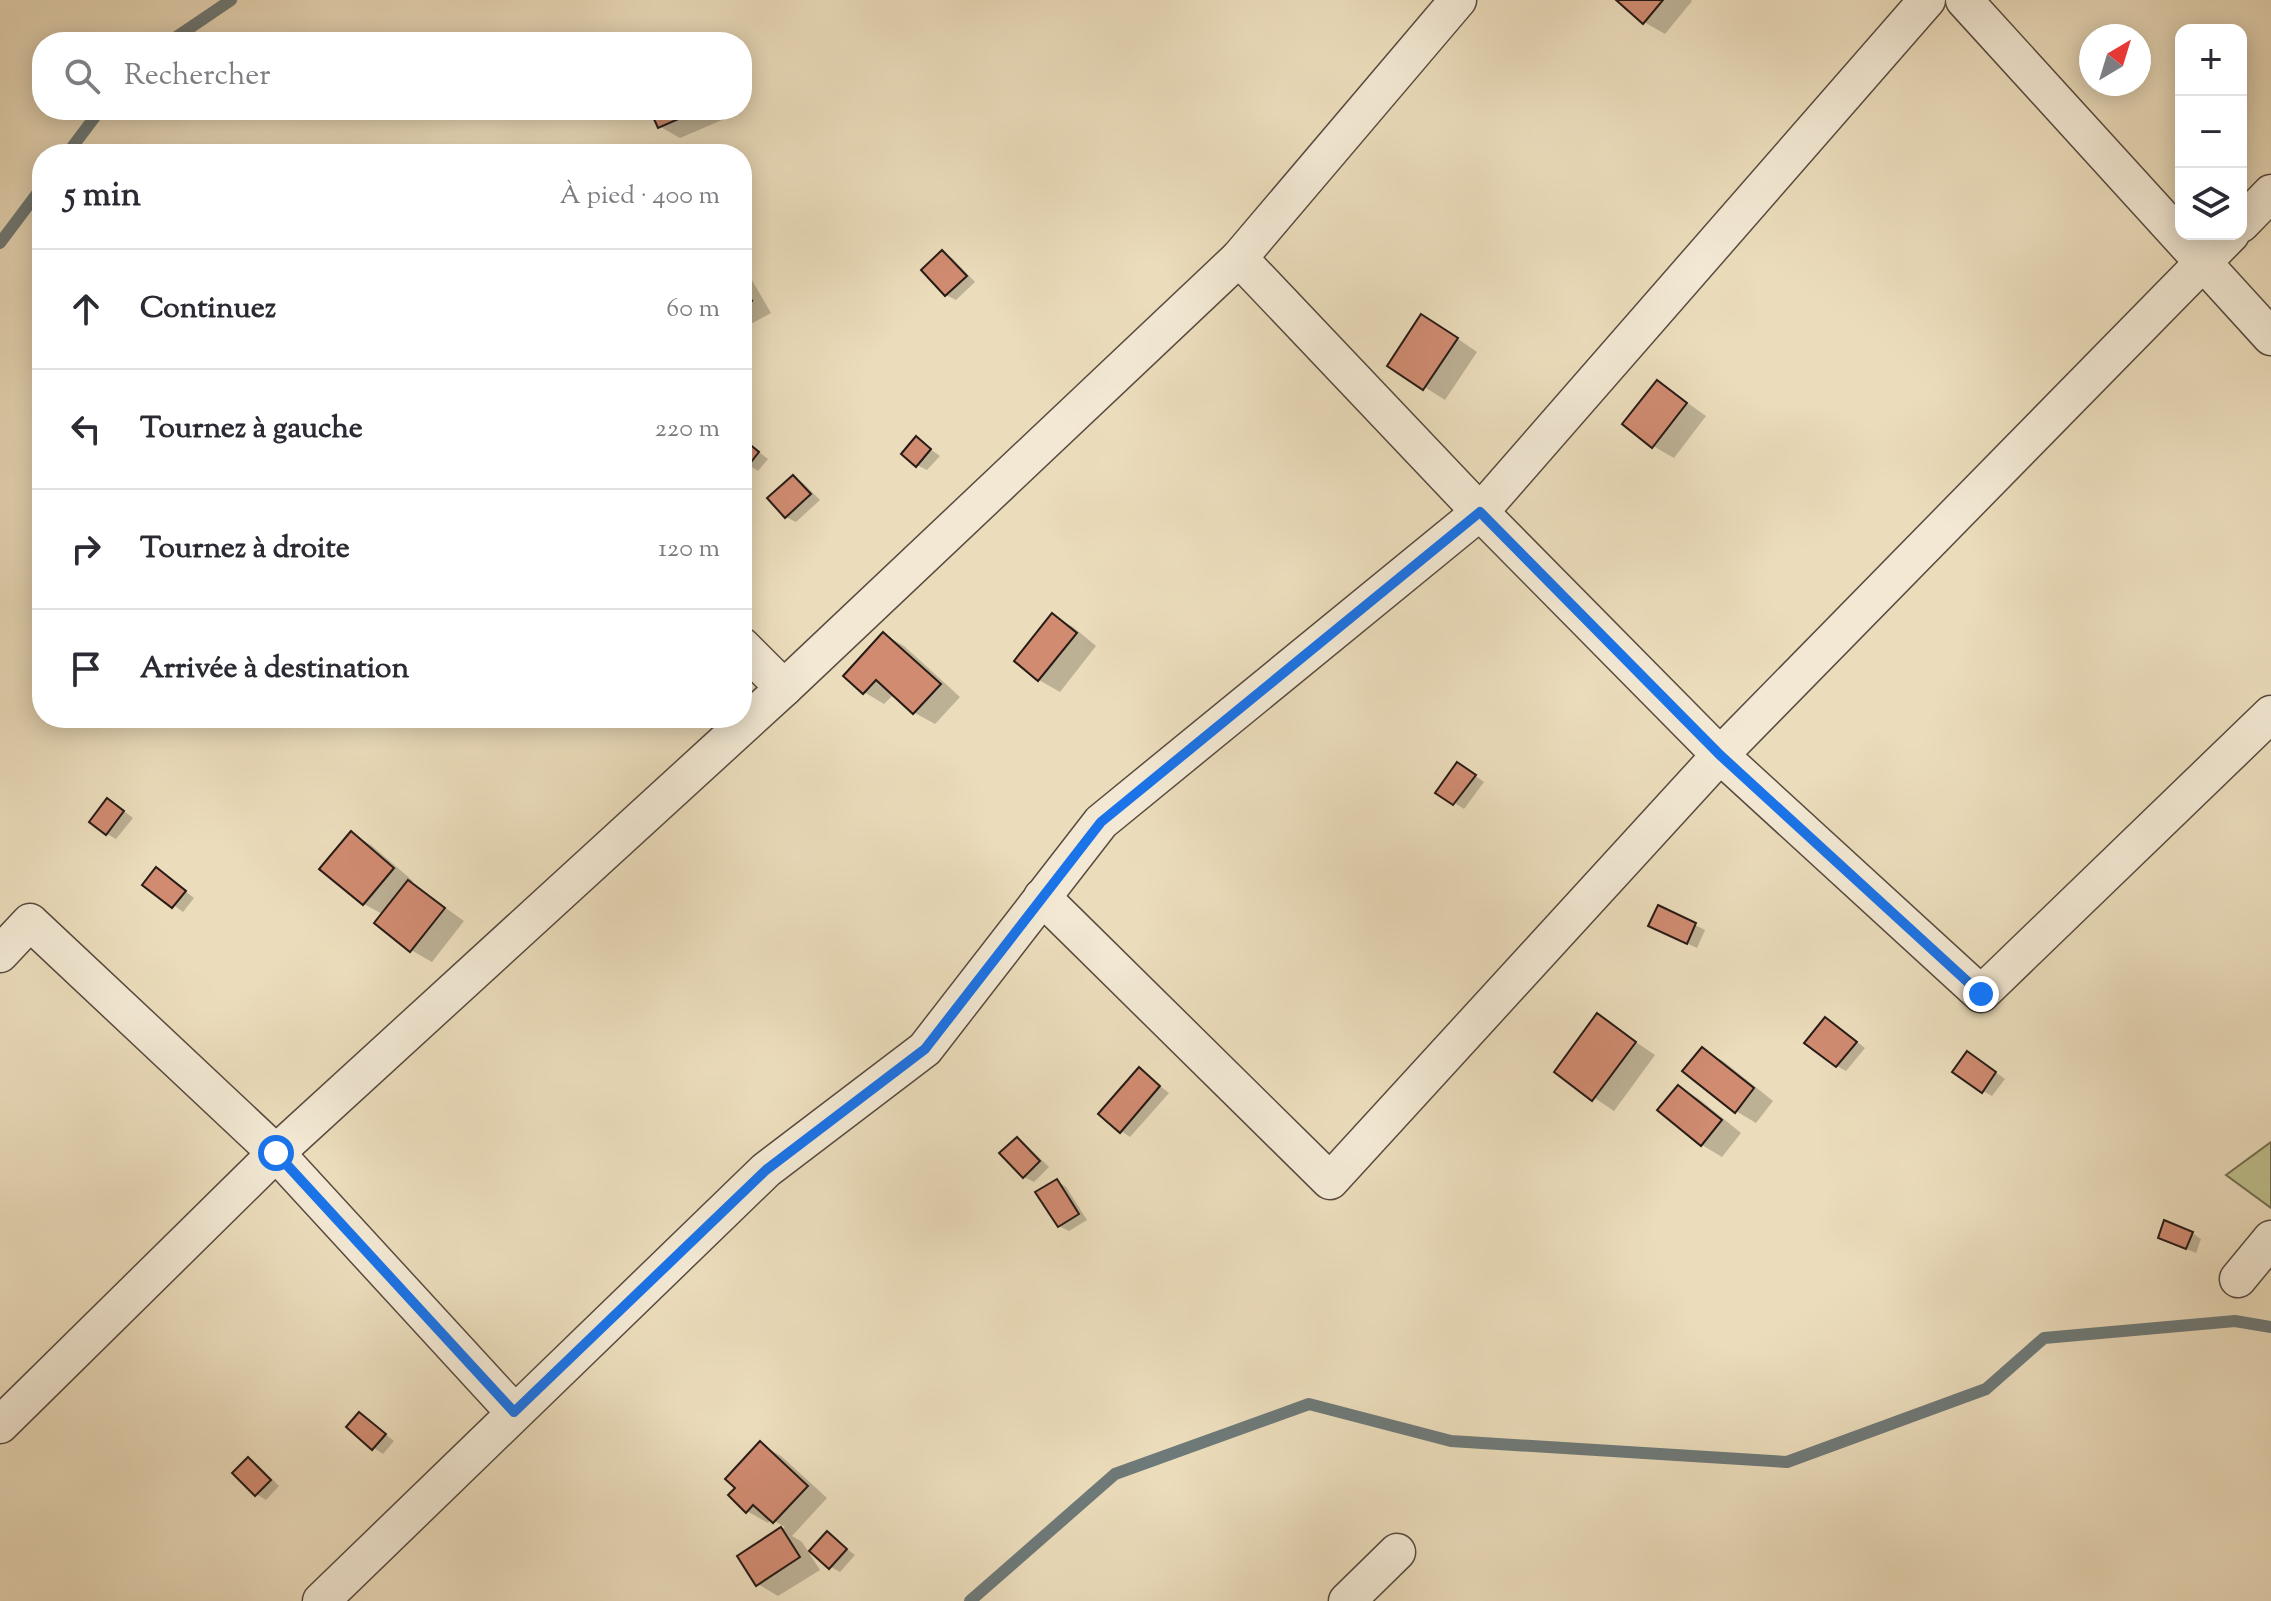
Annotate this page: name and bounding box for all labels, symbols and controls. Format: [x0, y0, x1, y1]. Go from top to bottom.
north arrow [2079, 24, 2151, 96]
map controls [2175, 24, 2247, 240]
button: + [2175, 24, 2247, 96]
search box [32, 32, 752, 120]
icon: search [60, 54, 104, 98]
text: Rechercher [124, 55, 271, 98]
button: − [2175, 96, 2247, 168]
button: layers [2175, 168, 2247, 240]
text: 5 min [64, 172, 141, 221]
text: À pied · 400 m [560, 178, 720, 215]
icon: ahead [64, 287, 108, 331]
text: Continuez [140, 288, 276, 331]
text: 60 m [666, 291, 720, 328]
icon: left [64, 407, 108, 451]
text: Tournez à gauche [140, 408, 363, 451]
text: 220 m [655, 411, 720, 448]
icon: right [64, 527, 108, 571]
text: Tournez à droite [140, 528, 350, 571]
text: 120 m [658, 531, 720, 568]
icon: arrive [64, 647, 108, 691]
text: Arrivée à destination [140, 648, 409, 691]
route end [1963, 976, 1999, 1012]
route start [258, 1135, 294, 1171]

